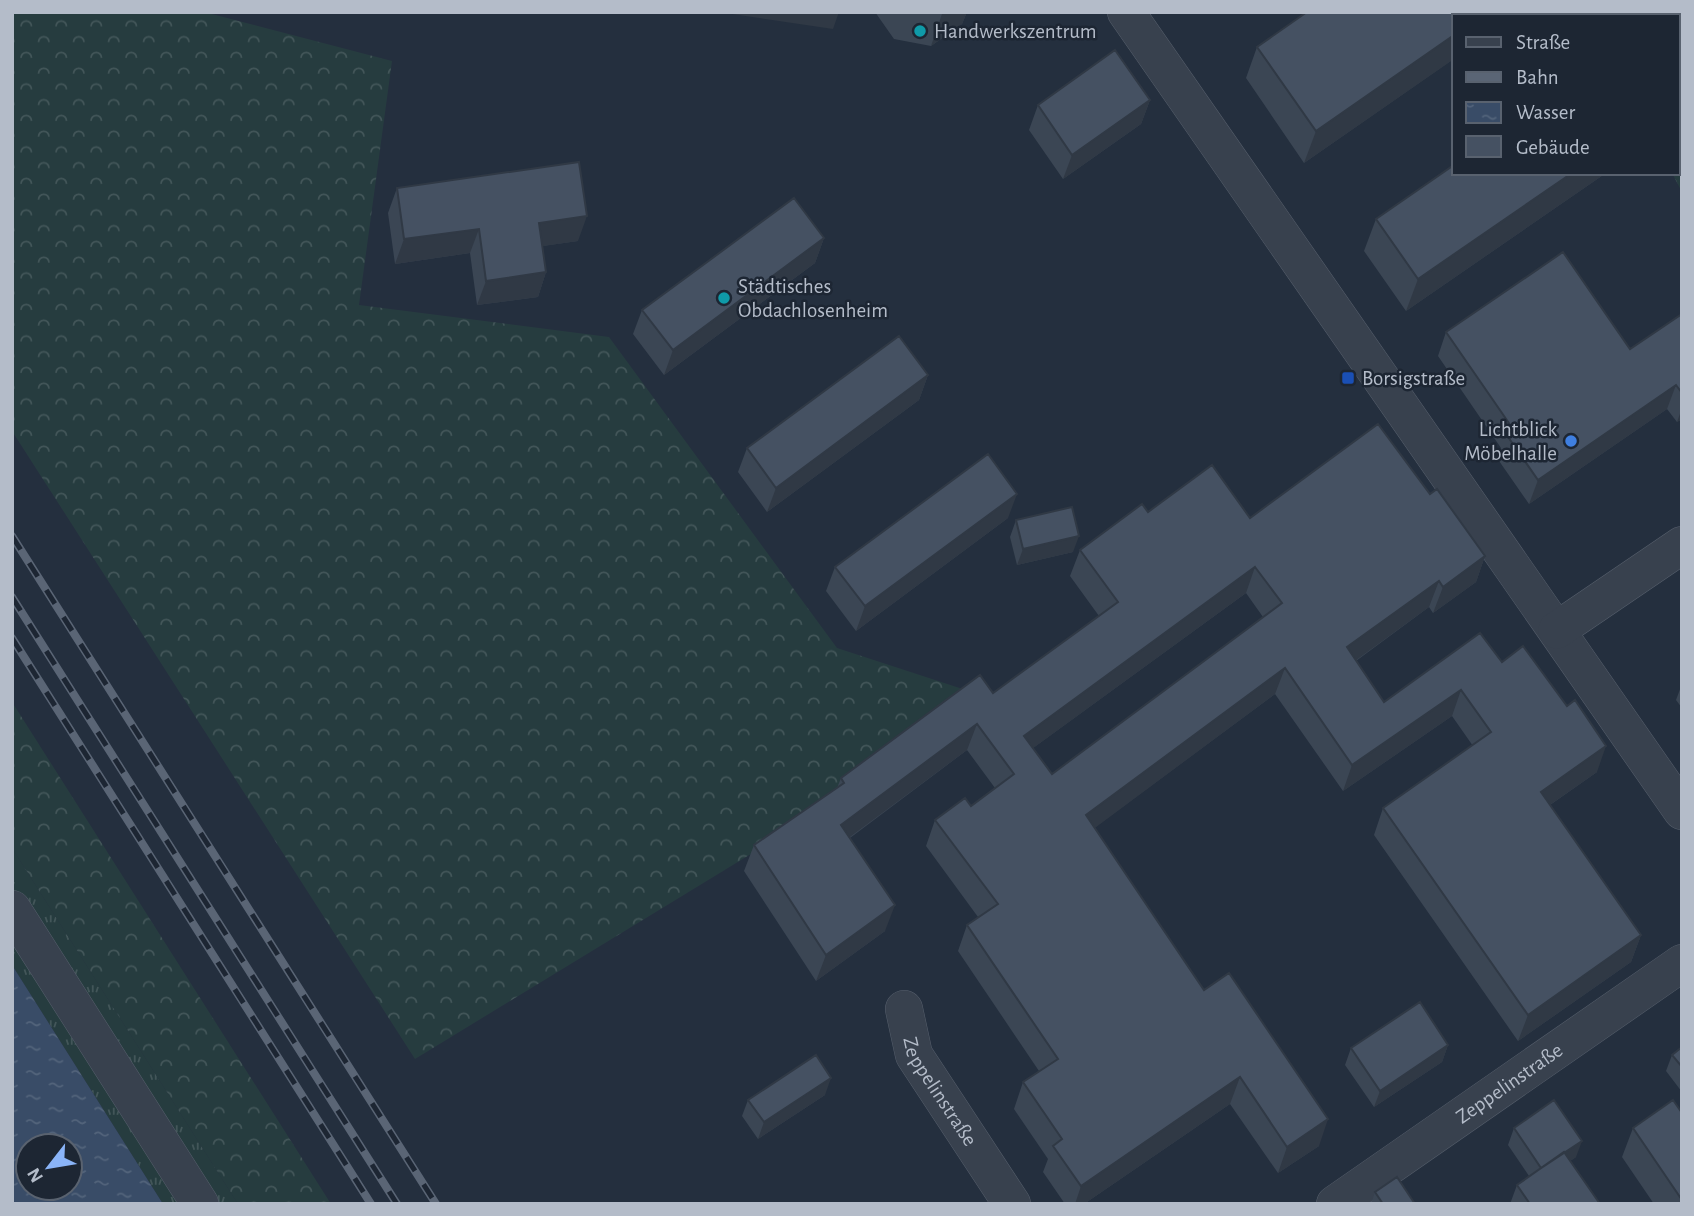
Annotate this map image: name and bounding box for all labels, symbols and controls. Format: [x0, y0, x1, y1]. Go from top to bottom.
legend [1452, 14, 1680, 175]
place label: Handwerkszentrum [934, 21, 1096, 42]
marker: Handwerkszentrum [912, 23, 928, 39]
text: Straße [1516, 32, 1570, 53]
text: Bahn [1516, 67, 1559, 88]
text: Wasser [1516, 102, 1576, 123]
text: Gebäude [1516, 137, 1590, 158]
place label: Städtisches Obdachlosenheim [738, 276, 888, 321]
marker: Städtisches Obdachlosenheim [716, 290, 732, 306]
place label: Borsigstraße [1362, 368, 1465, 389]
marker: Borsigstraße [1340, 370, 1356, 386]
place label: Lichtblick Möbelhalle [1464, 419, 1557, 464]
marker: Lichtblick Möbelhalle [1563, 433, 1579, 449]
street label: Zeppelinstraße [900, 1035, 981, 1149]
street label: Zeppelinstraße [1452, 1039, 1566, 1127]
north arrow [14, 1132, 84, 1202]
text: N [24, 1164, 47, 1186]

